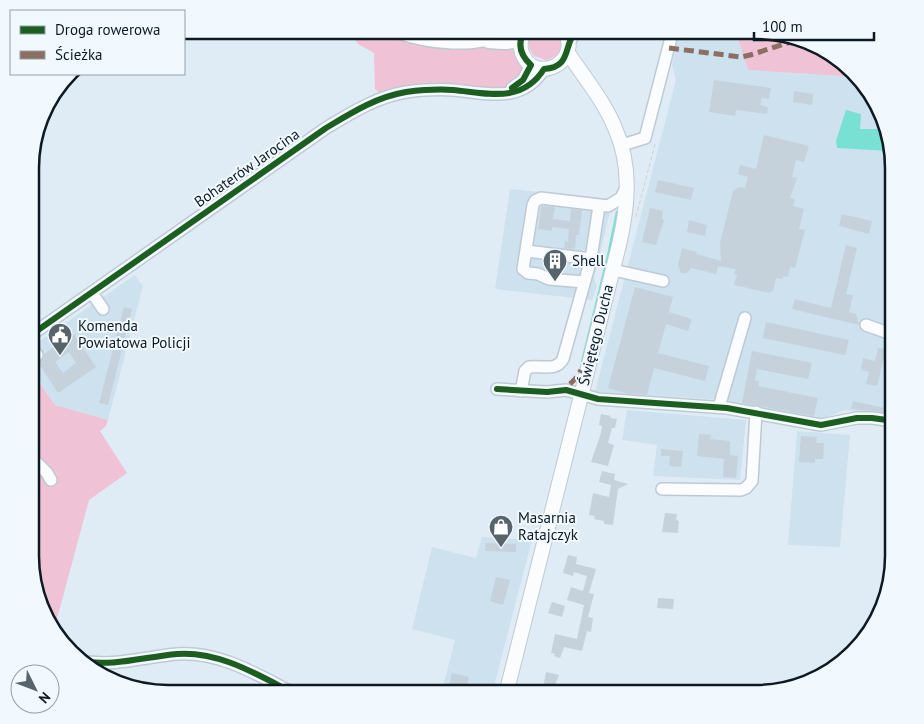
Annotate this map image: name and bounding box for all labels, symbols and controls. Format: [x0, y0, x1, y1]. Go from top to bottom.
legend [10, 10, 185, 75]
scale bar [754, 10, 874, 42]
text: 100 m [762, 17, 803, 36]
text: Droga rowerowa [55, 20, 160, 39]
text: Ścieżka [55, 45, 103, 64]
street label: Bohaterów Jarocina [190, 124, 303, 211]
building icon: Shell [542, 248, 568, 282]
place label: Shell [572, 251, 605, 270]
street label: Świętego Ducha [574, 282, 617, 387]
place label: Komenda Powiatowa Policji [78, 316, 191, 352]
public building icon: Komenda Powiatowa Policji [47, 322, 73, 356]
place label: Masarnia Ratajczyk [518, 508, 579, 544]
shop icon: Masarnia Ratajczyk [488, 514, 514, 548]
north arrow [10, 664, 60, 714]
text: N [35, 688, 54, 707]

